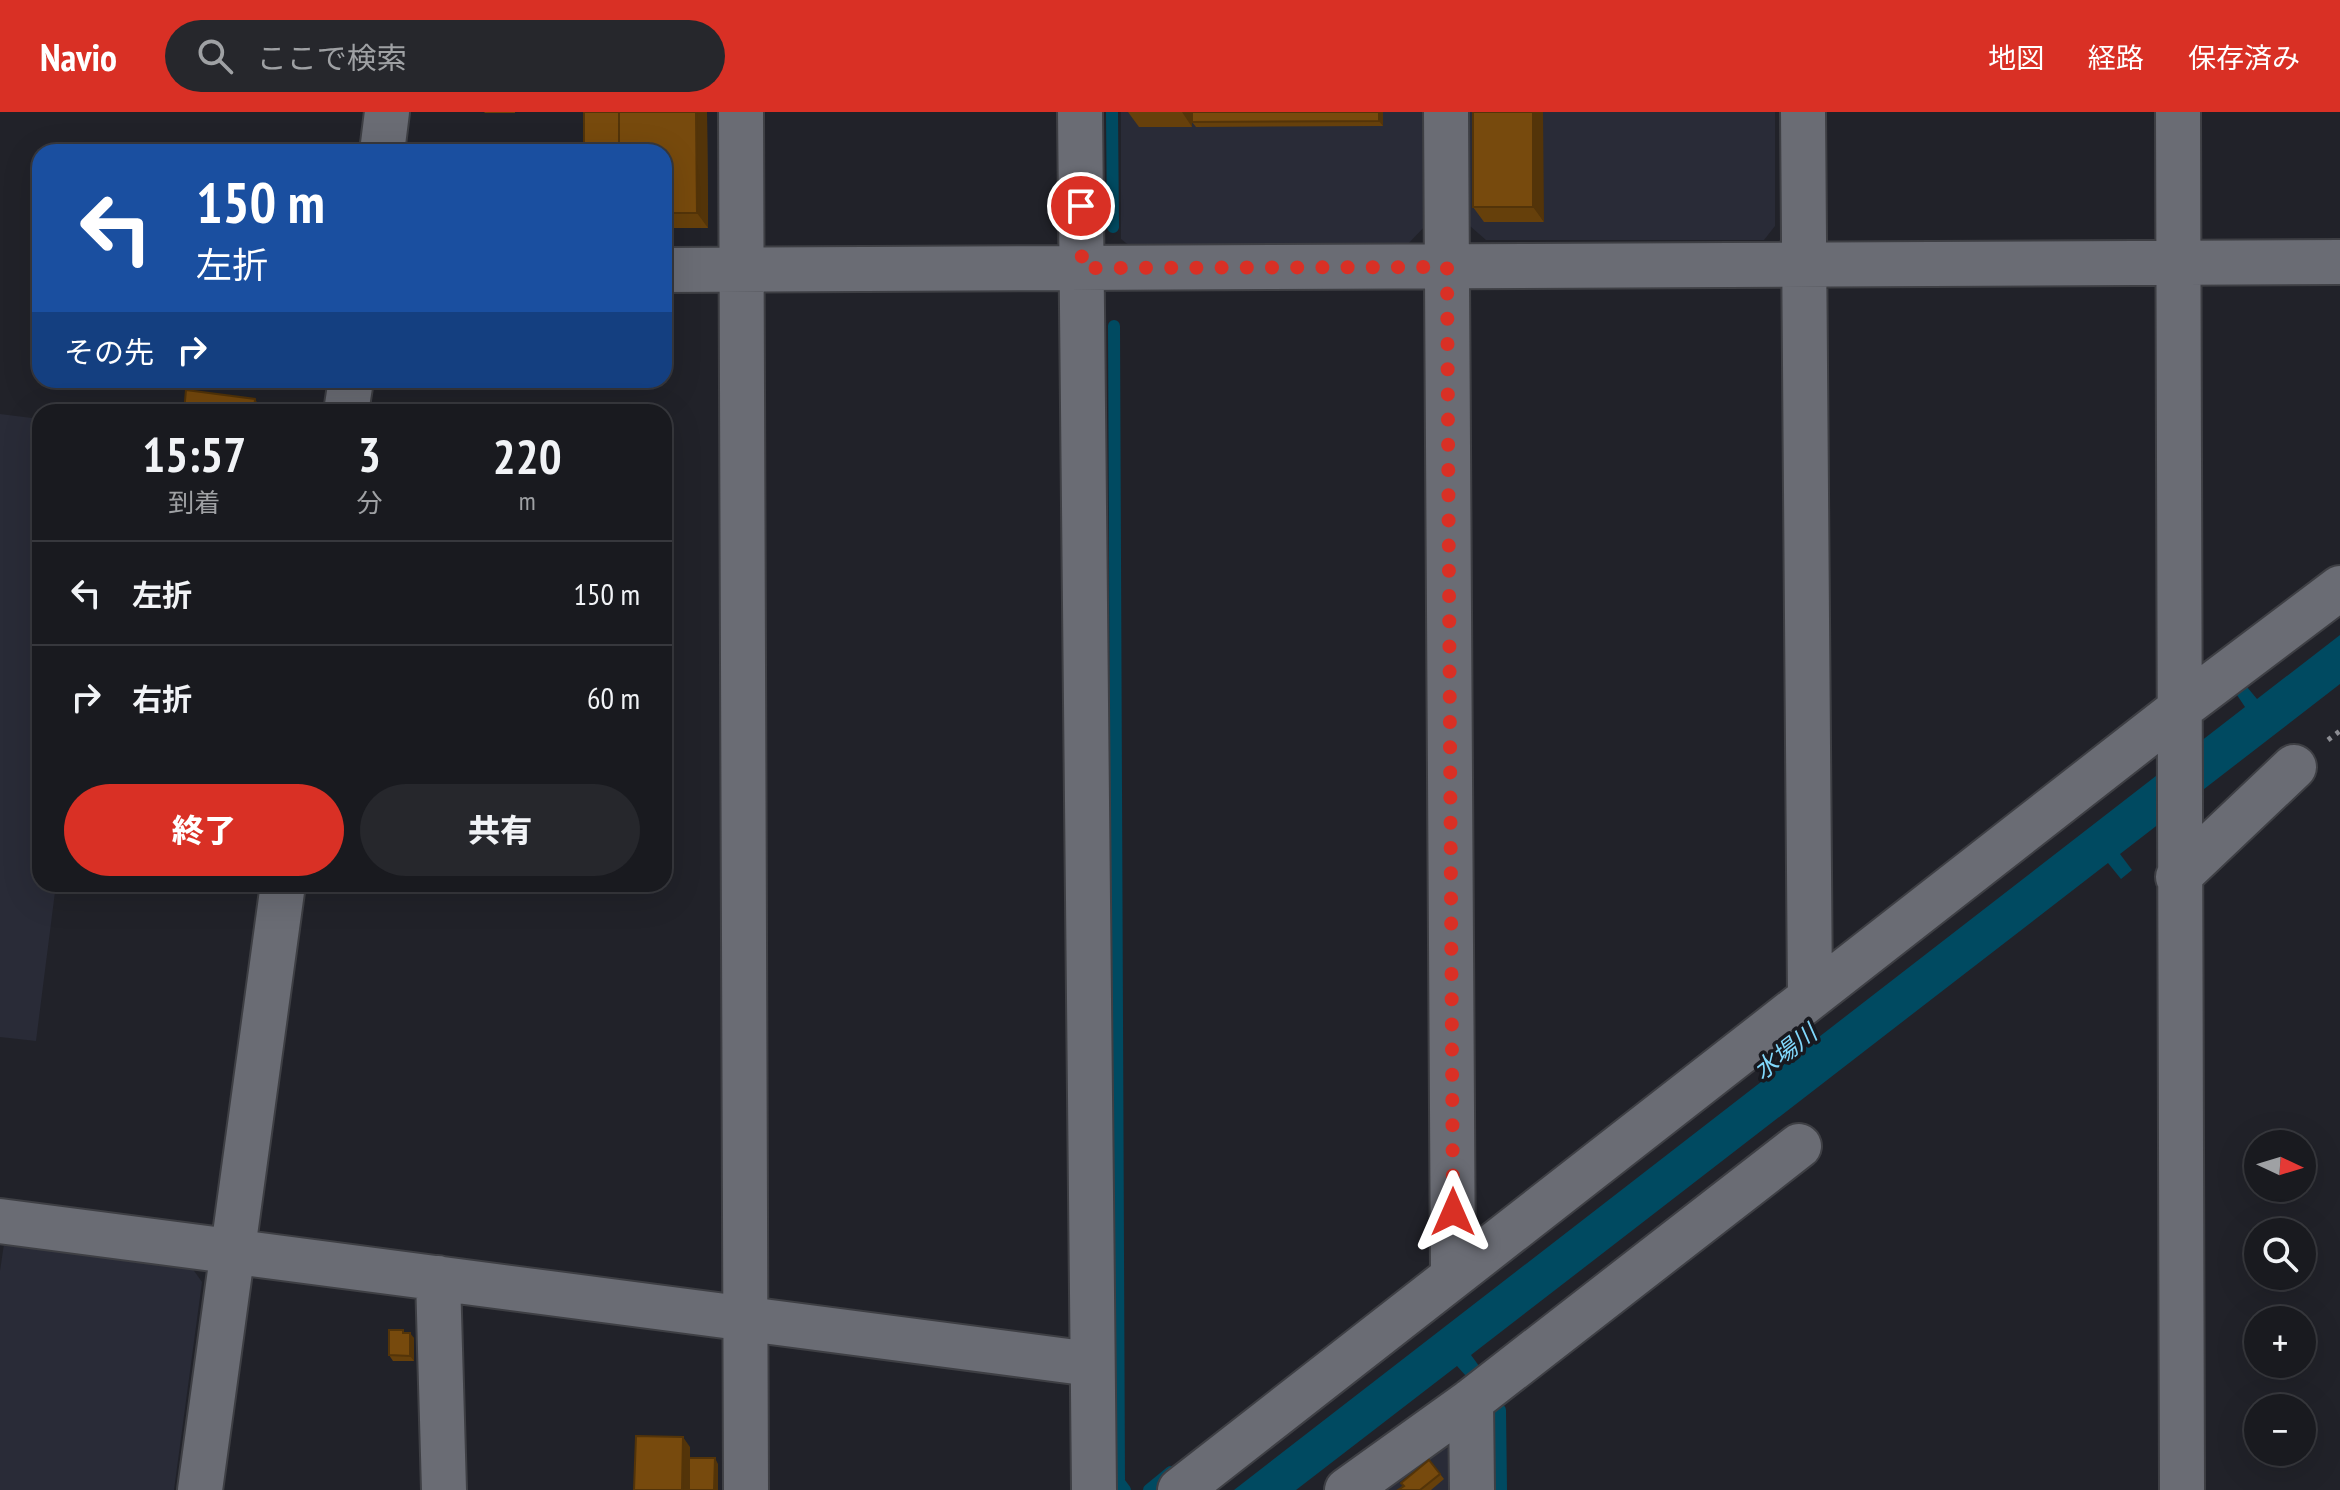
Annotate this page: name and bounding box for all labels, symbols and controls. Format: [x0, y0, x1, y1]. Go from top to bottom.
search box [165, 20, 725, 92]
text: Navio [40, 32, 117, 81]
icon: search [193, 34, 237, 78]
text: ここで検索 [257, 38, 407, 77]
text: 地図 [1988, 39, 2044, 76]
text: 経路 [2088, 39, 2144, 76]
text: 保存済み [2188, 39, 2300, 76]
text: 150 m [196, 166, 325, 238]
pin [1047, 172, 1115, 240]
icon: left [64, 176, 168, 280]
icon: arrive [1059, 184, 1103, 228]
text: 左折 [196, 241, 268, 288]
icon: right [170, 328, 214, 372]
text: その先 [64, 332, 154, 371]
text: 15:57 [142, 423, 246, 485]
text: 3 [358, 423, 381, 485]
text: 220 [493, 425, 562, 487]
text: m [519, 484, 536, 517]
text: 到着 [168, 486, 220, 519]
text: 分 [356, 486, 383, 519]
icon: left [64, 571, 108, 615]
text: 150 m [574, 574, 640, 613]
text: 左折 [132, 575, 192, 614]
icon: right [64, 675, 108, 719]
text: 60 m [587, 678, 640, 717]
text: 右折 [132, 679, 192, 718]
button: 終了 [64, 784, 344, 876]
button: 共有 [360, 784, 640, 876]
water label: 水場川 [1747, 1016, 1825, 1086]
north arrow [2244, 1130, 2316, 1202]
map controls [2244, 1130, 2316, 1466]
position arrow [1411, 1170, 1495, 1254]
button: search [2244, 1218, 2316, 1290]
button: + [2244, 1306, 2316, 1378]
button: − [2244, 1394, 2316, 1466]

